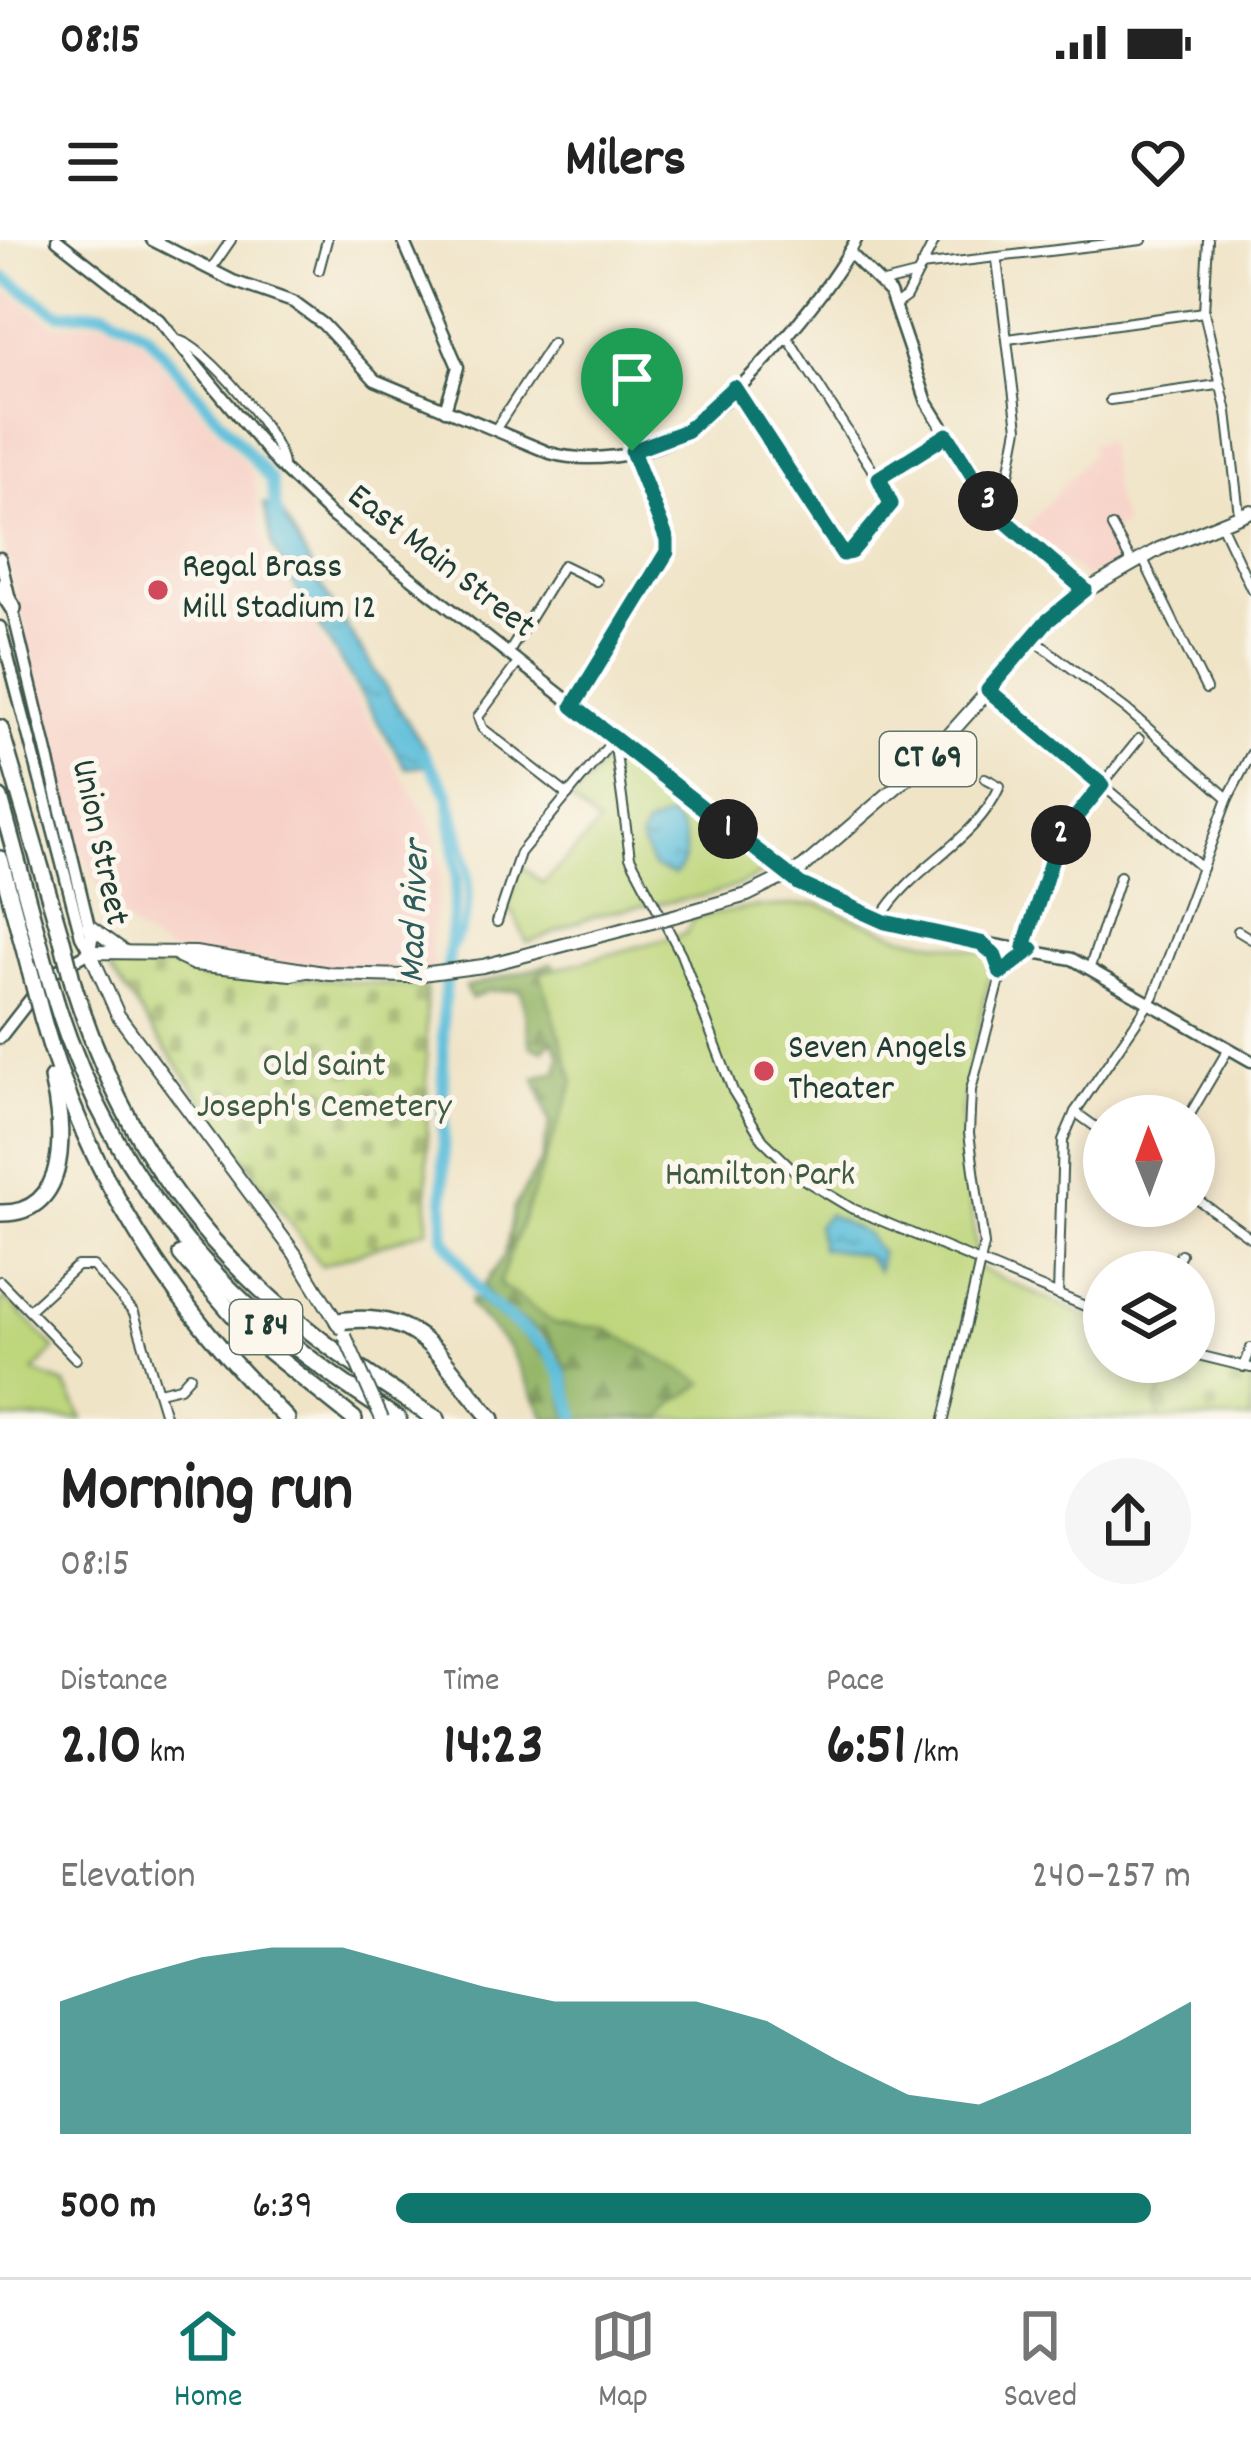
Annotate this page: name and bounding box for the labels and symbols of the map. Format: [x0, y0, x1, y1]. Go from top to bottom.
pin [581, 328, 683, 451]
pin: 3 [958, 471, 1018, 531]
street label: East Main Street [335, 473, 545, 653]
place label: Regal Brass Mill Stadium 12 [182, 543, 377, 636]
marker: Regal Brass Mill Stadium 12 [145, 577, 171, 603]
road number: CT 69 [880, 732, 976, 786]
street label: Union Street [55, 755, 141, 931]
pin: 1 [698, 799, 758, 859]
pin: 2 [1031, 805, 1091, 865]
water label: Mad River [387, 835, 447, 984]
place label: Seven Angels Theater [788, 1024, 967, 1117]
park label: Old Saint Joseph's Cemetery [197, 1042, 453, 1135]
marker: Seven Angels Theater [751, 1058, 777, 1084]
north arrow [1083, 1095, 1215, 1227]
park label: Hamilton Park [665, 1151, 855, 1203]
road number: I 84 [230, 1300, 302, 1354]

